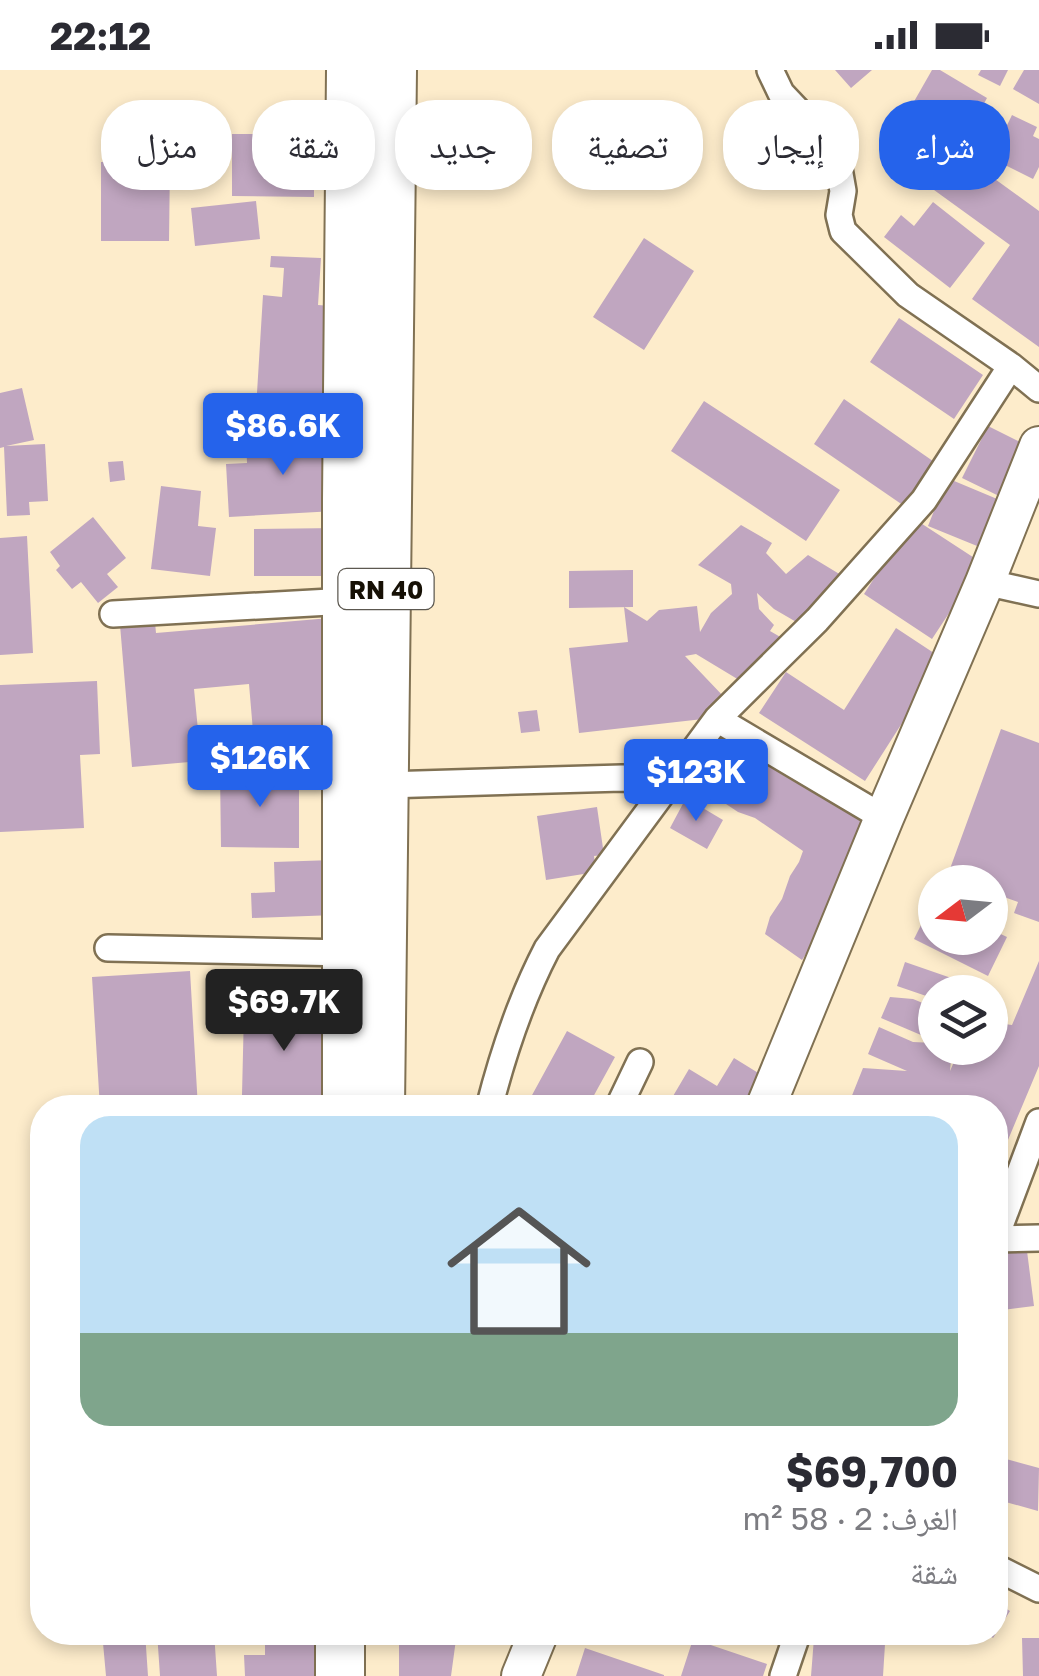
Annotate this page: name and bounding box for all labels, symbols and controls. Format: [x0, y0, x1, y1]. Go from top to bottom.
text: 22:12 [50, 13, 151, 58]
chip: منزل [101, 100, 232, 190]
chip: شقة [252, 100, 375, 190]
chip: جديد [395, 100, 532, 190]
chip: تصفية [552, 100, 703, 190]
chip: إيجار [723, 100, 859, 190]
chip: شراء [879, 100, 1010, 190]
pin: $86.6K [202, 393, 364, 478]
text: $86.6K [225, 406, 341, 444]
road number: RN 40 [338, 569, 434, 609]
pin: $126K [190, 725, 330, 810]
text: $126K [210, 738, 310, 776]
pin: $123K [626, 739, 766, 824]
text: $123K [646, 752, 746, 790]
north arrow [918, 865, 1008, 955]
map controls [918, 865, 1008, 1065]
pin: $69.7K [203, 969, 365, 1054]
button: layers [918, 975, 1008, 1065]
text: $69.7K [228, 982, 340, 1020]
icon: home [429, 1181, 609, 1361]
text: $69,700 [786, 1446, 958, 1496]
text: الغرف: 2 · 58 m² [743, 1499, 958, 1537]
text: شقة [910, 1553, 958, 1591]

